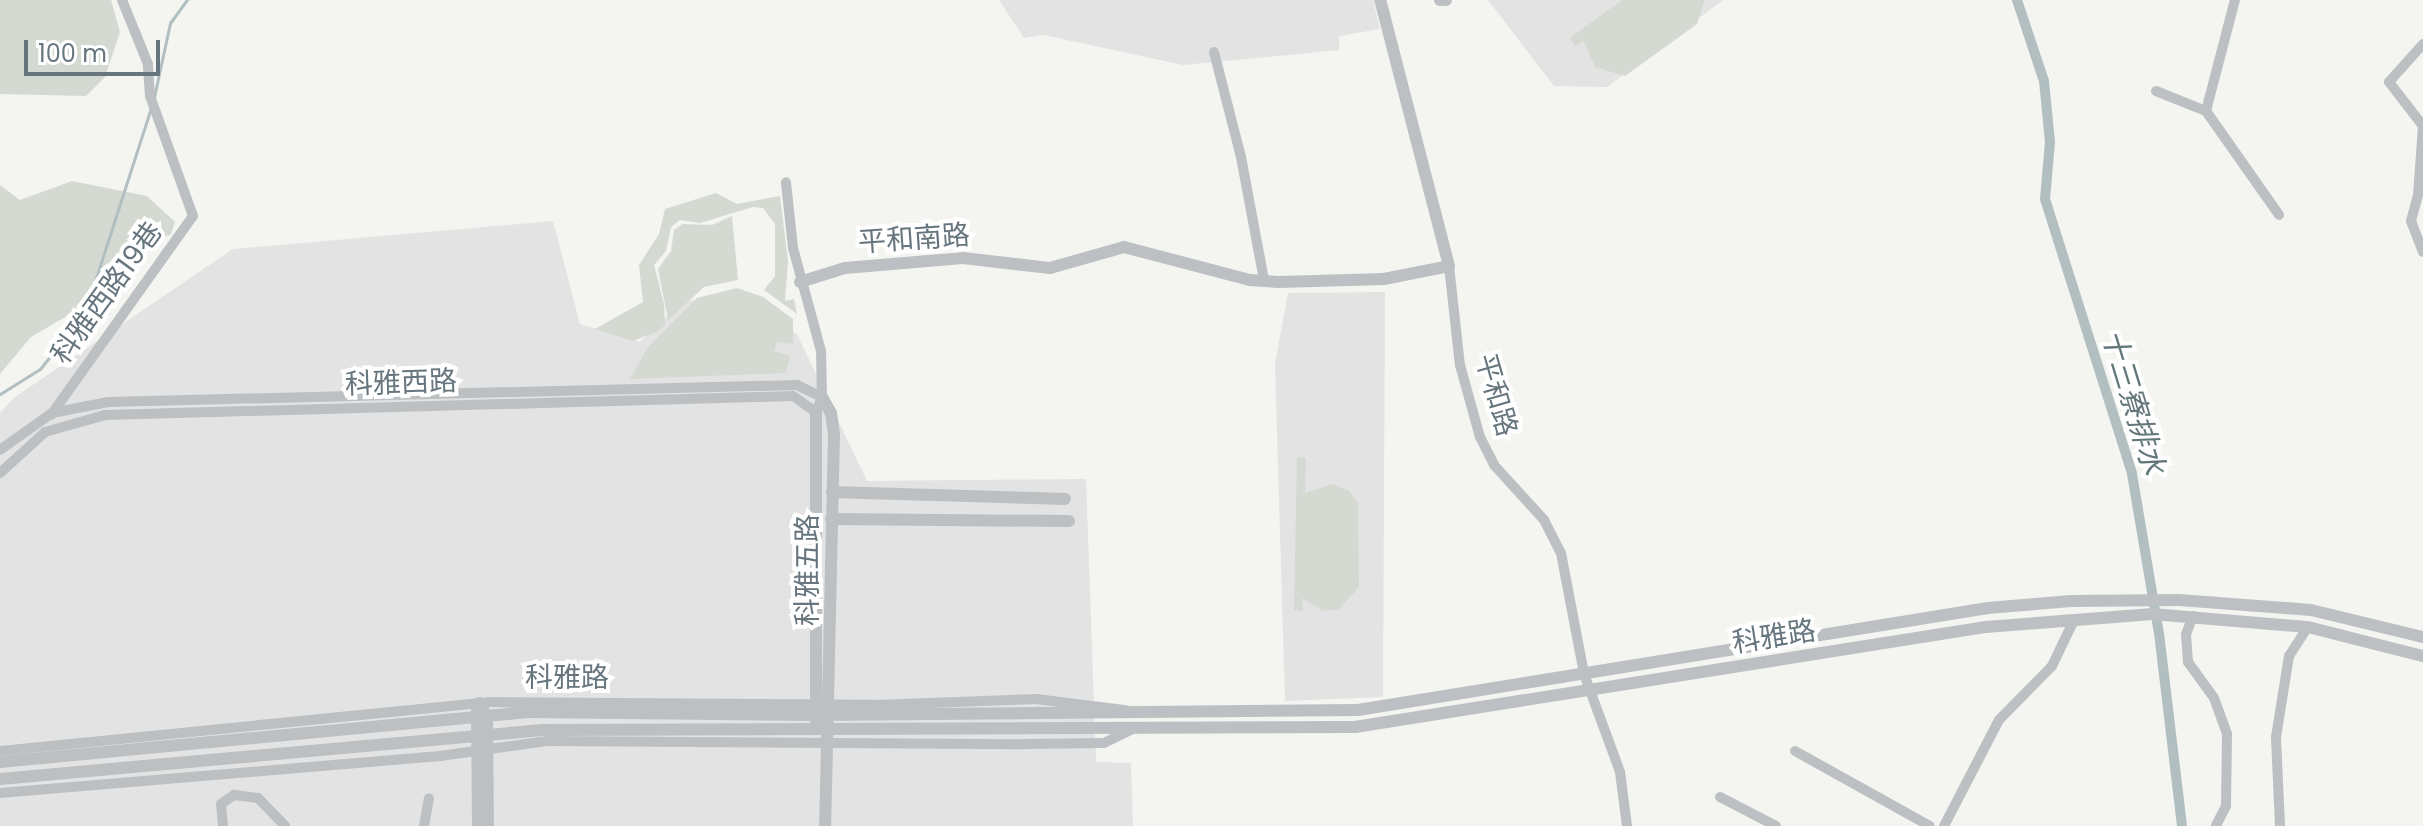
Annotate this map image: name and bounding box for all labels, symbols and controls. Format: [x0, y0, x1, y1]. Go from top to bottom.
scale bar [28, 24, 164, 74]
text: 100 m [38, 37, 107, 70]
street label: 科雅西路19巷 [44, 216, 170, 370]
street label: 平和南路 [857, 218, 971, 260]
water label: 十三寮排水 [2094, 325, 2172, 479]
street label: 平和路 [1468, 350, 1524, 440]
street label: 科雅西路 [344, 364, 458, 402]
street label: 科雅五路 [791, 514, 825, 626]
street label: 科雅路 [1730, 614, 1818, 660]
street label: 科雅路 [525, 661, 609, 695]

